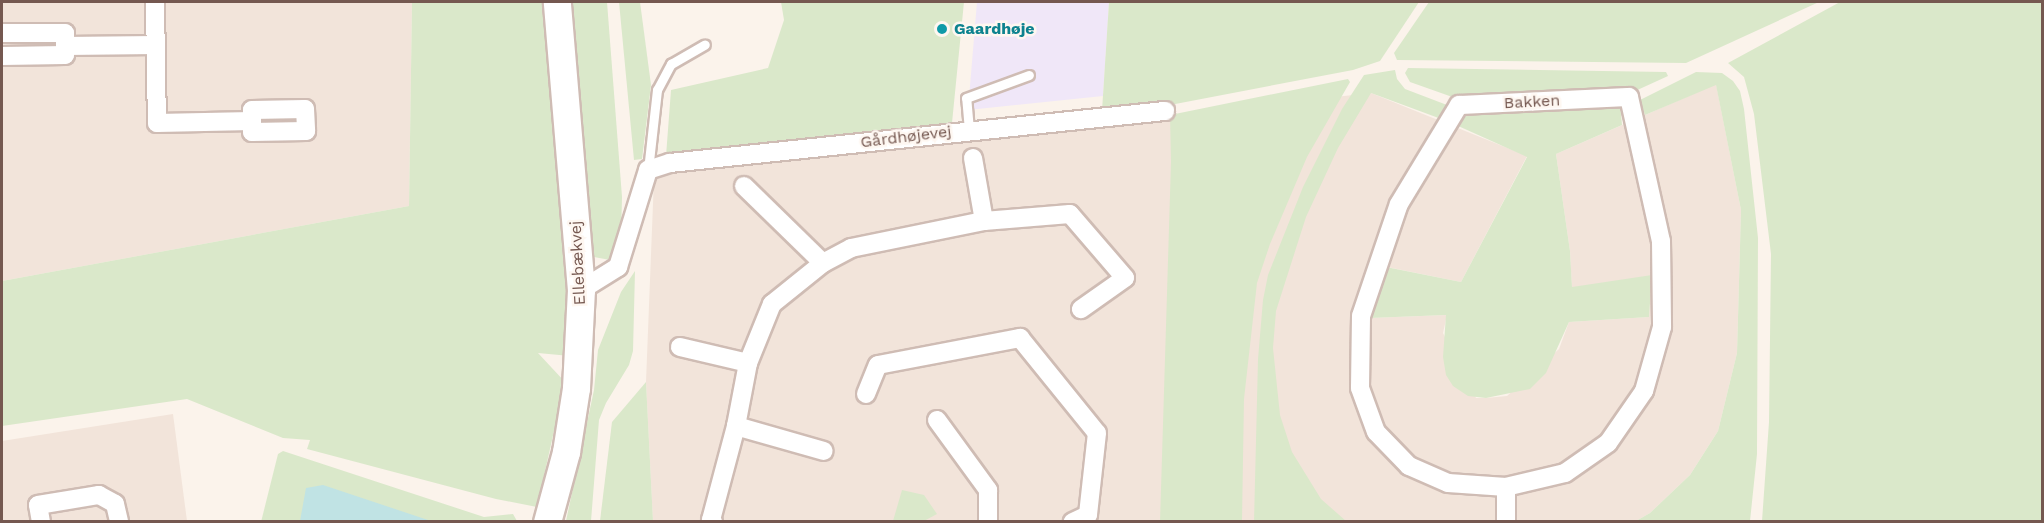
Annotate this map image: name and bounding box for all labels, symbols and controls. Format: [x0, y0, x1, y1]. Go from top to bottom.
place label: Gaardhøje [954, 19, 1035, 39]
marker: Gaardhøje [935, 22, 949, 36]
street label: Bakken [1503, 91, 1561, 113]
street label: Gårdhøjevej [859, 122, 953, 152]
street label: Ellebækvej [566, 220, 590, 306]

